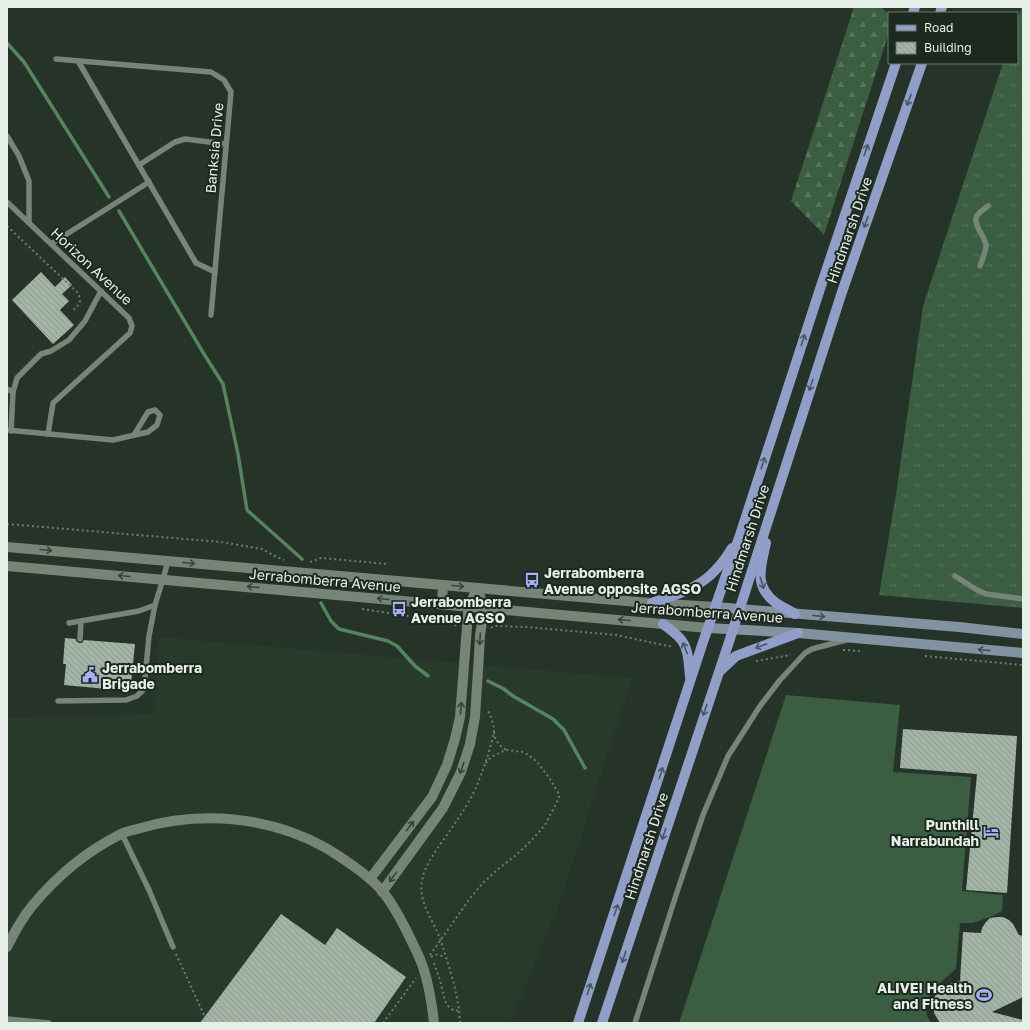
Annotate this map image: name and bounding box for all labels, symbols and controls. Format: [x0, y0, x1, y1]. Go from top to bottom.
legend [888, 12, 1018, 64]
text: Road [924, 20, 953, 35]
text: Building [924, 40, 972, 55]
one-way arrow [905, 93, 912, 106]
street label: Banksia Drive [202, 102, 226, 194]
one-way arrow [863, 144, 870, 157]
street label: Hindmarsh Drive [823, 174, 875, 286]
one-way arrow [862, 216, 869, 229]
street label: Horizon Avenue [48, 224, 136, 308]
one-way arrow [800, 333, 807, 346]
one-way arrow [807, 379, 815, 391]
one-way arrow [760, 457, 767, 470]
street label: Hindmarsh Drive [722, 482, 772, 594]
one-way arrow [39, 546, 52, 554]
one-way arrow [182, 559, 195, 566]
place label: Jerrabomberra Avenue opposite AGSO [544, 564, 701, 597]
street label: Jerrabomberra Avenue [248, 565, 402, 595]
bus stop icon: Jerrabomberra Avenue opposite AGSO [523, 571, 541, 589]
one-way arrow [118, 572, 131, 580]
one-way arrow [759, 577, 766, 590]
one-way arrow [451, 582, 464, 590]
one-way arrow [247, 584, 260, 591]
place label: Jerrabomberra Avenue AGSO [411, 593, 511, 626]
one-way arrow [377, 595, 390, 603]
street label: Jerrabomberra Avenue [630, 598, 784, 626]
bus stop icon: Jerrabomberra Avenue AGSO [390, 600, 408, 618]
one-way arrow [812, 612, 825, 619]
one-way arrow [618, 617, 631, 624]
one-way arrow [476, 632, 483, 645]
one-way arrow [681, 642, 688, 654]
one-way arrow [754, 643, 767, 650]
one-way arrow [978, 646, 991, 653]
place label: Jerrabomberra Brigade [102, 659, 202, 692]
public building icon: Jerrabomberra Brigade [81, 666, 99, 684]
one-way arrow [457, 702, 464, 715]
one-way arrow [701, 704, 709, 716]
one-way arrow [458, 761, 466, 773]
one-way arrow [658, 766, 665, 779]
street label: Hindmarsh Drive [621, 790, 671, 902]
place label: Punthill Narrabundah [891, 816, 979, 849]
one-way arrow [406, 820, 414, 831]
hotel icon: Punthill Narrabundah [982, 823, 1000, 841]
one-way arrow [660, 827, 668, 839]
one-way arrow [389, 871, 397, 882]
one-way arrow [612, 904, 620, 916]
one-way arrow [620, 951, 627, 964]
place label: ALIVE! Health and Fitness [877, 979, 972, 1012]
one-way arrow [586, 983, 593, 996]
sports icon: ALIVE! Health and Fitness [975, 986, 993, 1004]

